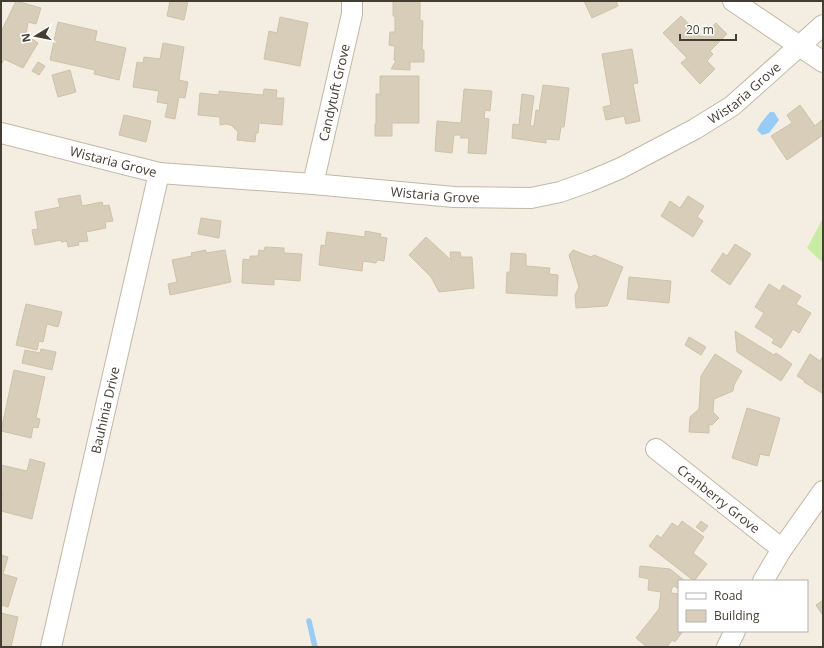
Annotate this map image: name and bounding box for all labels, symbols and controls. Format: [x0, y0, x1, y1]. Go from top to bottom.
north arrow [16, 16, 56, 56]
scale bar [680, 16, 736, 42]
text: 20 m [686, 21, 714, 38]
text: N [17, 32, 34, 44]
street label: Candytuft Grove [314, 42, 354, 143]
street label: Wistaria Grove [704, 58, 784, 128]
street label: Wistaria Grove [68, 142, 159, 181]
street label: Wistaria Grove [390, 182, 480, 206]
street label: Bauhinia Drive [86, 365, 124, 455]
street label: Cranberry Grove [674, 460, 764, 537]
legend [678, 580, 808, 632]
text: Road [714, 587, 743, 604]
text: Building [714, 607, 760, 624]

